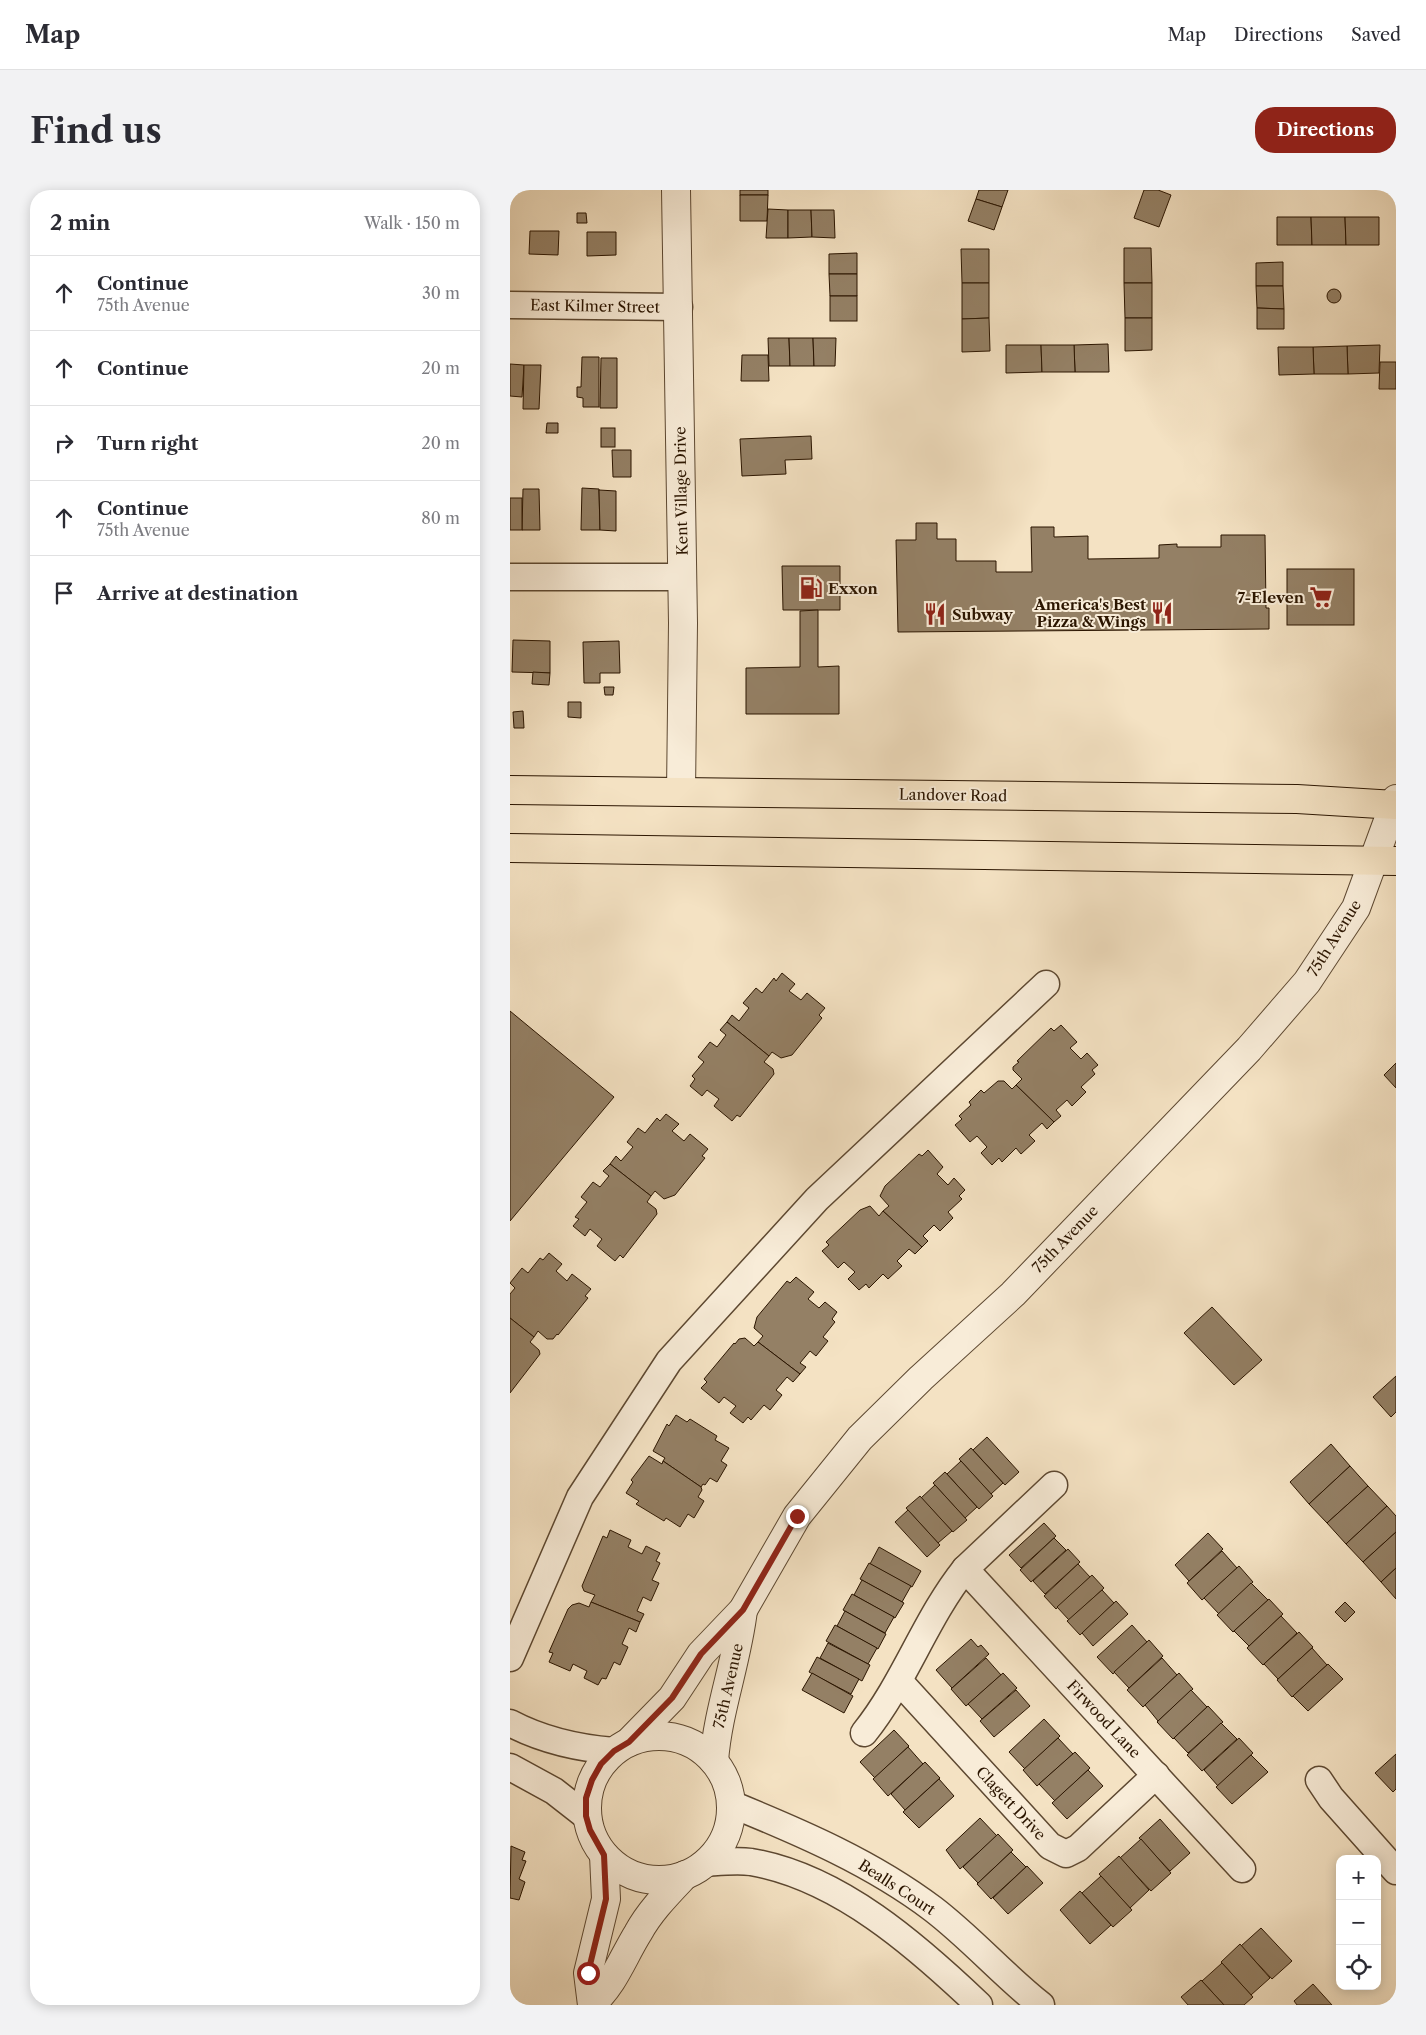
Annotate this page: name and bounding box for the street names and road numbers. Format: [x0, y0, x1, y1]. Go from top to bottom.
street label: East Kilmer Street [530, 295, 661, 317]
street label: Kent Village Drive [670, 426, 692, 556]
street label: Landover Road [899, 785, 1007, 805]
street label: 75th Avenue [1303, 896, 1365, 980]
street label: 75th Avenue [1028, 1201, 1102, 1277]
street label: 75th Avenue [709, 1642, 747, 1730]
street label: Firwood Lane [1063, 1676, 1145, 1762]
street label: Clagett Drive [972, 1762, 1050, 1844]
street label: Bealls Court [855, 1855, 940, 1919]

